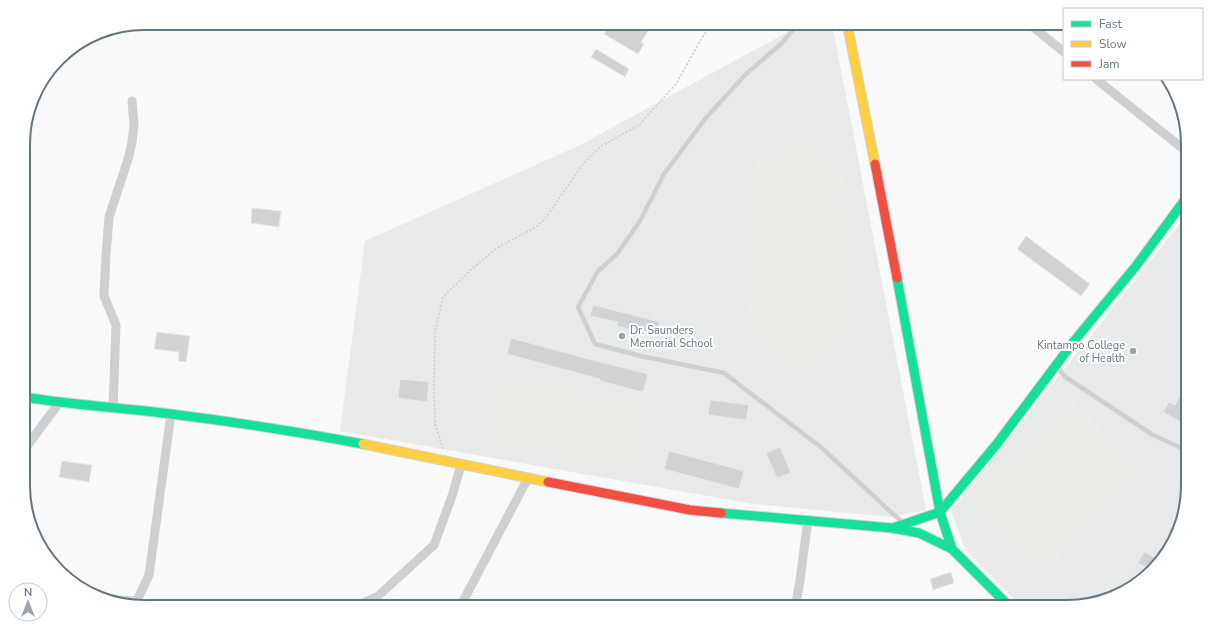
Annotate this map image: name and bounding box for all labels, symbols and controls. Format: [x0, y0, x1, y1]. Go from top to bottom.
legend [1063, 8, 1203, 80]
text: Fast [1099, 16, 1122, 32]
text: Slow [1099, 36, 1127, 52]
text: Jam [1098, 56, 1120, 72]
place label: Dr. Saunders Memorial School [630, 323, 714, 351]
marker: Dr. Saunders Memorial School [617, 331, 627, 341]
place label: Kintampo College of Health [1037, 338, 1125, 366]
marker: Kintampo College of Health [1128, 346, 1138, 356]
north arrow [8, 582, 48, 622]
text: N [24, 585, 32, 600]

